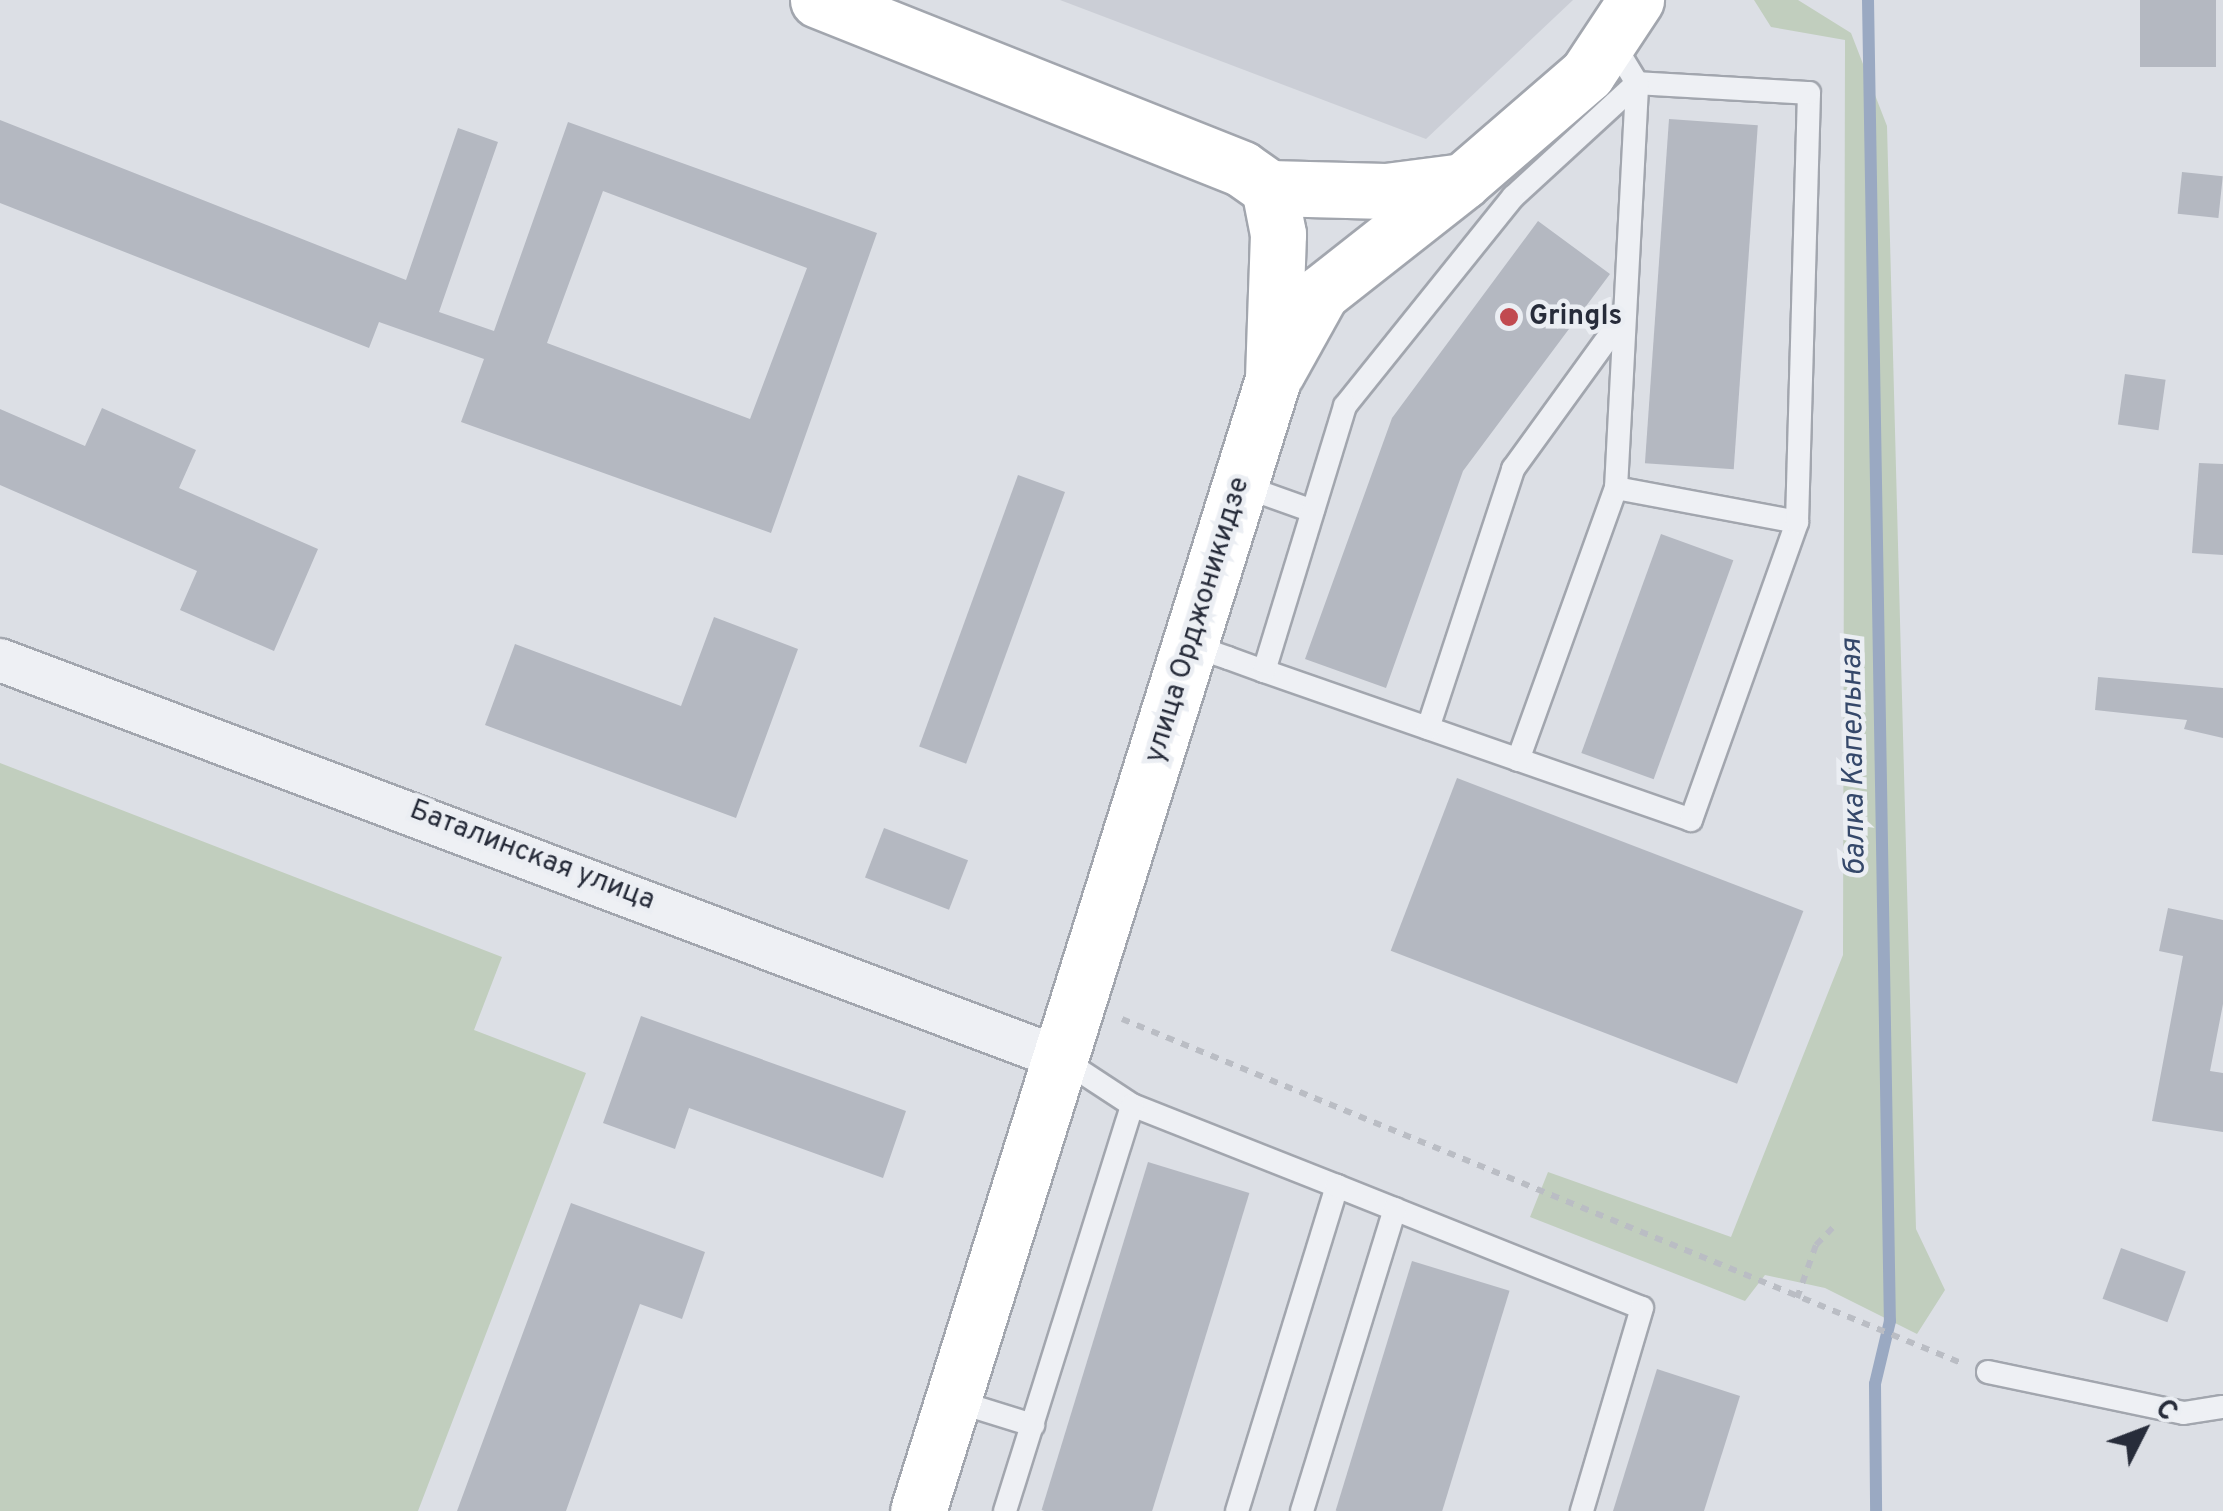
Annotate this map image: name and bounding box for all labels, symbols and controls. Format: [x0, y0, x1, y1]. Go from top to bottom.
place label: Gringls [1529, 300, 1622, 334]
marker: Gringls [1498, 306, 1520, 328]
street label: улица Орджоникидзе [1139, 473, 1257, 767]
water label: балка Капельная [1835, 638, 1875, 876]
street label: Баталинская улица [405, 794, 659, 918]
north arrow [2093, 1381, 2193, 1481]
text: С [2146, 1392, 2185, 1430]

